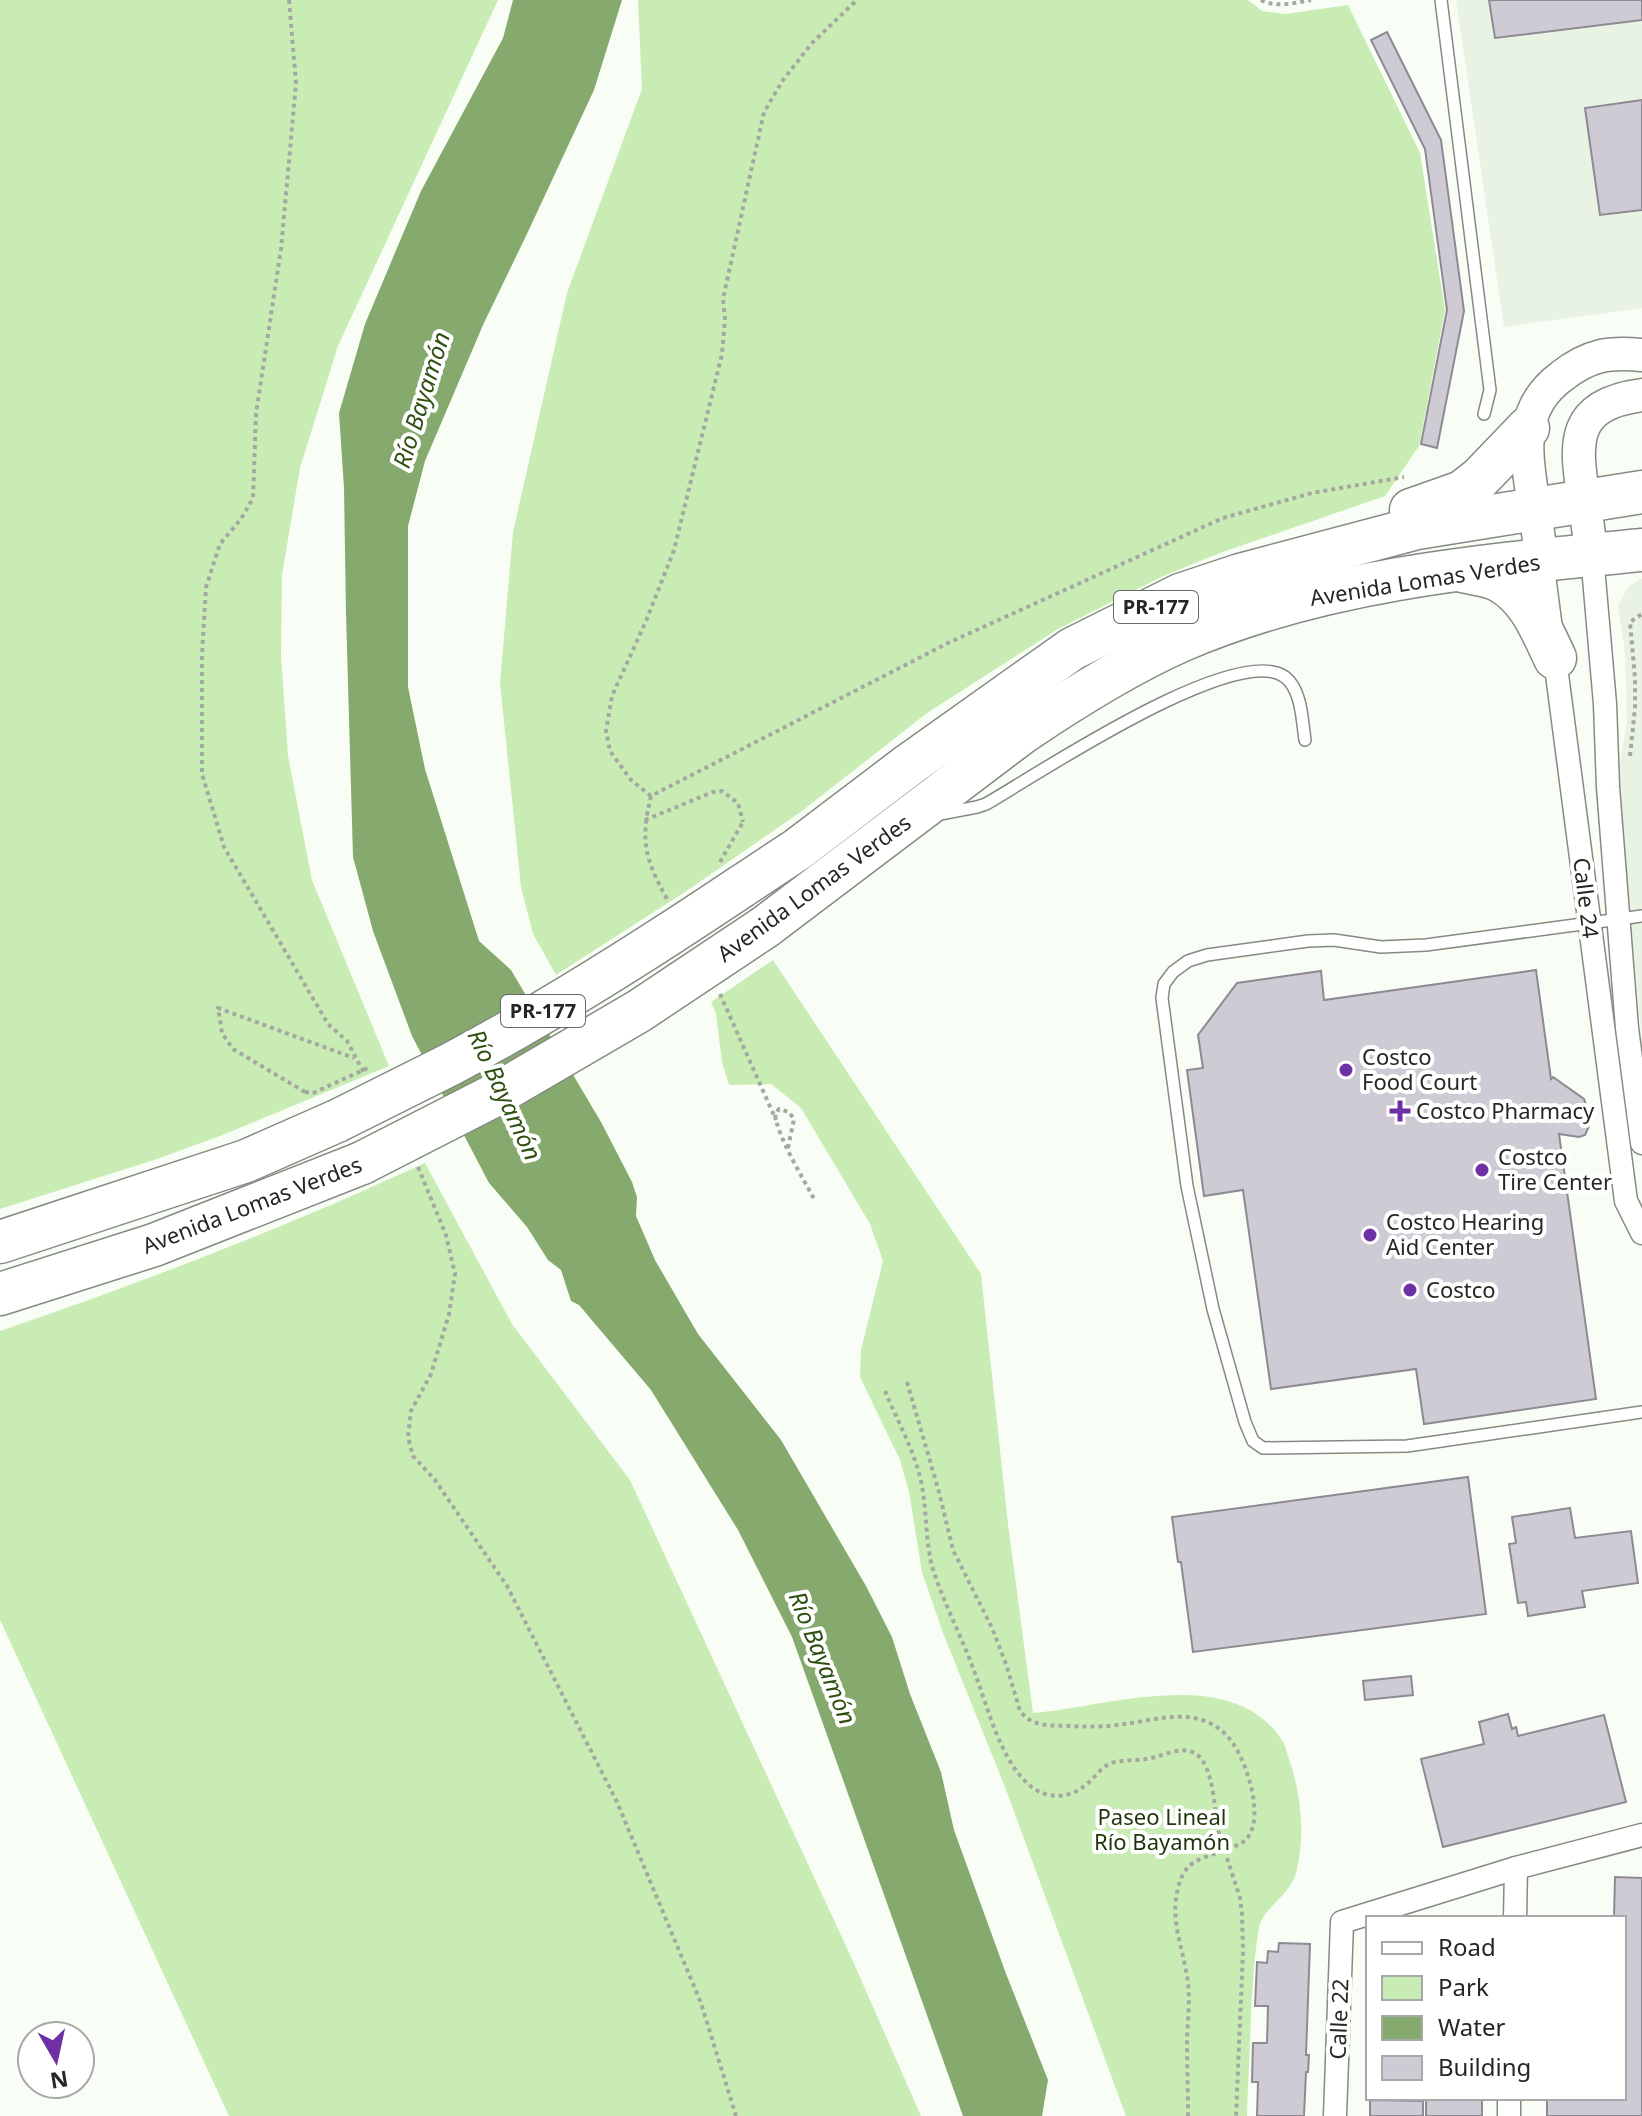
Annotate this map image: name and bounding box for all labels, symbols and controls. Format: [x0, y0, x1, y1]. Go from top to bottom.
water label: Río Bayamón [384, 327, 457, 472]
street label: Avenida Lomas Verdes [1308, 546, 1542, 612]
road number: PR-177 [1114, 591, 1198, 623]
street label: Avenida Lomas Verdes [710, 807, 916, 968]
street label: Calle 24 [1567, 856, 1607, 940]
road number: PR-177 [501, 995, 585, 1027]
water label: Río Bayamón [461, 1024, 550, 1165]
place label: Costco Food Court [1362, 1041, 1477, 1096]
marker: Costco Food Court [1337, 1061, 1355, 1079]
place label: Costco Pharmacy [1416, 1095, 1595, 1125]
marker: Costco Pharmacy [1391, 1102, 1409, 1120]
place label: Costco Tire Center [1498, 1141, 1612, 1196]
street label: Avenida Lomas Verdes [138, 1148, 366, 1260]
marker: Costco Tire Center [1473, 1161, 1491, 1179]
place label: Costco Hearing Aid Center [1386, 1206, 1544, 1261]
marker: Costco Hearing Aid Center [1361, 1226, 1379, 1244]
place label: Costco [1426, 1274, 1496, 1304]
marker: Costco [1401, 1281, 1419, 1299]
water label: Río Bayamón [782, 1586, 865, 1729]
park label: Paseo Lineal Río Bayamón [1094, 1801, 1230, 1856]
legend [1366, 1916, 1626, 2100]
text: Road [1438, 1930, 1496, 1963]
text: Park [1438, 1970, 1489, 2003]
street label: Calle 22 [1322, 1978, 1354, 2060]
text: Water [1438, 2010, 1506, 2043]
north arrow [16, 2020, 96, 2100]
text: Building [1438, 2050, 1531, 2083]
text: N [48, 2065, 70, 2097]

